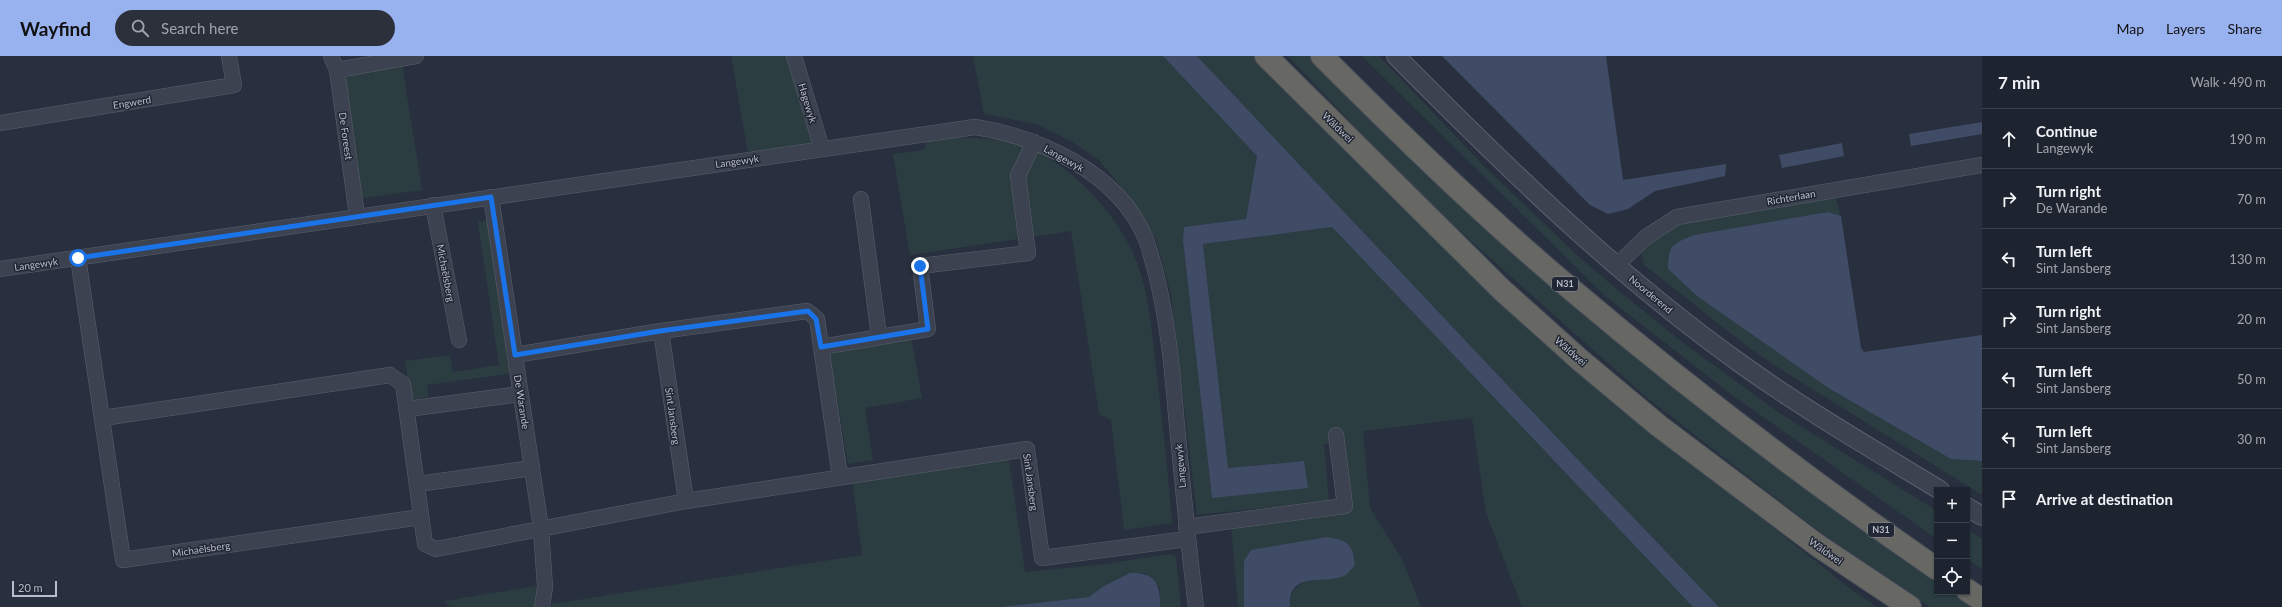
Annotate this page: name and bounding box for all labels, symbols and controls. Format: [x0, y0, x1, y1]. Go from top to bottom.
search box [115, 10, 395, 46]
text: Wayfind [20, 17, 91, 40]
icon: search [129, 17, 151, 39]
text: Search here [161, 19, 238, 37]
text: Map [2116, 20, 2144, 37]
text: Layers [2166, 20, 2206, 37]
text: Share [2228, 20, 2262, 37]
text: 7 min [1998, 72, 2040, 93]
text: Walk · 490 m [2190, 74, 2266, 90]
street label: Hagewyk [796, 82, 820, 125]
street label: Engwerd [112, 93, 152, 111]
street label: Wâldwei [1320, 109, 1356, 145]
street label: De Foreest [337, 111, 355, 161]
text: Continue [2036, 122, 2097, 140]
icon: ahead [1998, 128, 2020, 150]
text: 190 m [2229, 131, 2266, 147]
text: Langewyk [2036, 140, 2093, 156]
street label: Langewyk [1042, 142, 1087, 174]
street label: Langewyk [714, 152, 761, 170]
text: Turn right [2036, 182, 2101, 200]
street label: Richterlaan [1766, 187, 1816, 207]
icon: right [1998, 188, 2020, 210]
text: 70 m [2237, 191, 2266, 207]
text: De Warande [2036, 200, 2108, 216]
text: Turn left [2036, 242, 2092, 260]
street label: Michaëlsberg [435, 243, 457, 303]
icon: left [1998, 248, 2020, 270]
route start [69, 249, 87, 267]
text: 130 m [2229, 251, 2266, 267]
street label: Langewyk [13, 255, 60, 273]
route end [911, 257, 929, 275]
text: Sint Jansberg [2036, 260, 2111, 276]
street label: Noorderend [1627, 272, 1675, 316]
road number: N31 [1552, 277, 1578, 291]
text: Turn right [2036, 302, 2101, 320]
icon: right [1998, 308, 2020, 330]
text: 20 m [2237, 311, 2266, 327]
text: Sint Jansberg [2036, 320, 2111, 336]
street label: Wâldwei [1553, 334, 1589, 368]
text: Turn left [2036, 362, 2092, 380]
icon: left [1998, 368, 2020, 390]
text: 50 m [2237, 371, 2266, 387]
street label: De Warande [512, 374, 532, 430]
text: Sint Jansberg [2036, 380, 2111, 396]
street label: Sint Jansberg [663, 387, 683, 445]
text: Turn left [2036, 422, 2092, 440]
icon: left [1998, 428, 2020, 450]
text: 30 m [2237, 431, 2266, 447]
text: Sint Jansberg [2036, 440, 2111, 456]
street label: Langewyk [1172, 443, 1188, 489]
street label: Sint Jansberg [1021, 453, 1041, 511]
map controls [1934, 487, 1970, 595]
button: + [1934, 487, 1970, 523]
icon: arrive [1998, 488, 2020, 510]
text: Arrive at destination [2036, 490, 2173, 508]
road number: N31 [1868, 523, 1894, 537]
button: − [1934, 523, 1970, 559]
street label: Wâldwei [1807, 535, 1845, 567]
street label: Michaëlsberg [171, 539, 231, 559]
button: locate [1934, 559, 1970, 595]
scale bar [12, 579, 57, 598]
text: 20 m [18, 581, 43, 594]

